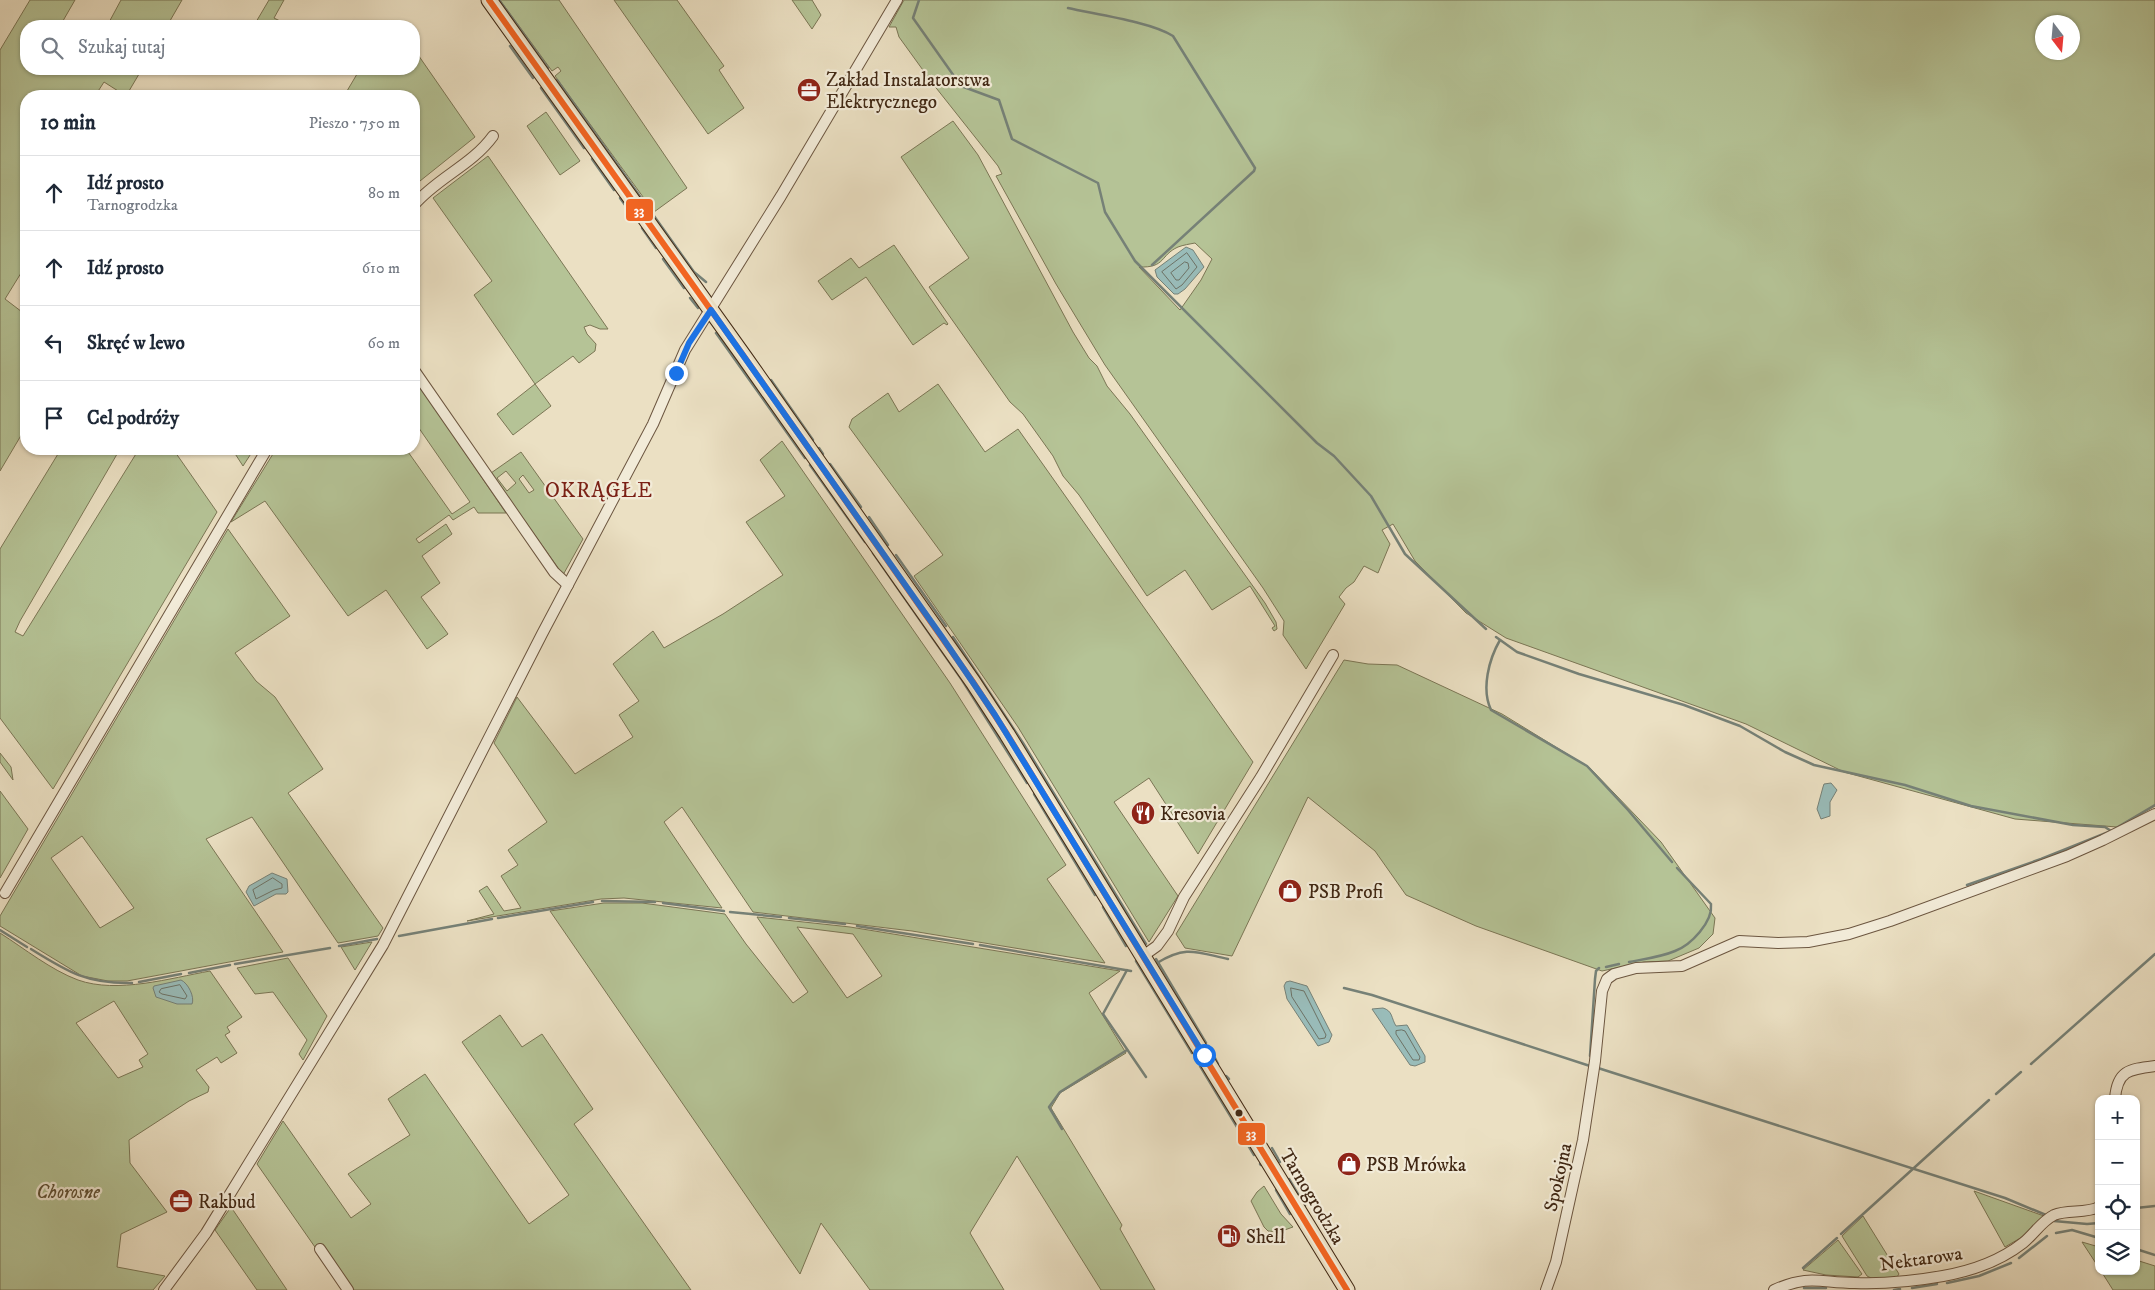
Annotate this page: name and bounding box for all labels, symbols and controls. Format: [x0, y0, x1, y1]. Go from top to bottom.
north arrow [2035, 15, 2080, 60]
search box [20, 20, 420, 75]
icon: search [38, 34, 66, 62]
text: Szukaj tutaj [78, 36, 165, 59]
place label: Zakład Instalatorstwa Elektrycznego [826, 69, 990, 114]
office icon: Zakład Instalatorstwa Elektrycznego [796, 77, 822, 103]
text: 10 min [40, 110, 96, 136]
text: Pieszo · 750 m [309, 113, 400, 133]
text: Idź prosto [87, 172, 164, 195]
icon: ahead [40, 179, 68, 207]
text: 80 m [368, 183, 400, 203]
text: Tarnogrodzka [87, 195, 178, 215]
line badge: 33 [625, 198, 654, 222]
text: 33 [634, 202, 644, 220]
icon: ahead [40, 254, 68, 282]
text: Idź prosto [87, 257, 164, 280]
text: 610 m [362, 258, 400, 278]
icon: left [40, 329, 68, 357]
text: Skręć w lewo [87, 332, 185, 355]
text: 60 m [368, 333, 400, 353]
route end [665, 362, 688, 385]
icon: arrive [40, 404, 68, 432]
text: Cel podróży [87, 407, 179, 430]
district label: OKRĄGŁE [545, 478, 653, 504]
restaurant icon: Kresovia [1130, 800, 1156, 826]
place label: Kresovia [1160, 803, 1225, 826]
shop icon: PSB Profi [1277, 878, 1303, 904]
place label: PSB Profi [1308, 881, 1383, 904]
route start [1193, 1044, 1216, 1067]
map controls [2095, 1095, 2140, 1275]
button: + [2095, 1095, 2140, 1140]
unlabelled marker [1234, 1108, 1244, 1118]
line badge: 33 [1237, 1122, 1266, 1146]
text: 33 [1246, 1125, 1256, 1143]
button: − [2095, 1140, 2140, 1185]
street label: Spokojna [1539, 1141, 1578, 1214]
street label: Tarnogrodzka [1274, 1145, 1349, 1249]
shop icon: PSB Mrówka [1336, 1151, 1362, 1177]
place label: PSB Mrówka [1366, 1154, 1466, 1177]
park label: Chorosne [36, 1181, 100, 1204]
button: locate [2095, 1185, 2140, 1230]
office icon: Rakbud [168, 1188, 194, 1214]
place label: Rakbud [198, 1191, 256, 1214]
fuel station icon: Shell [1216, 1223, 1242, 1249]
place label: Shell [1246, 1226, 1285, 1249]
button: layers [2095, 1230, 2140, 1275]
street label: Nektarowa [1878, 1242, 1964, 1277]

